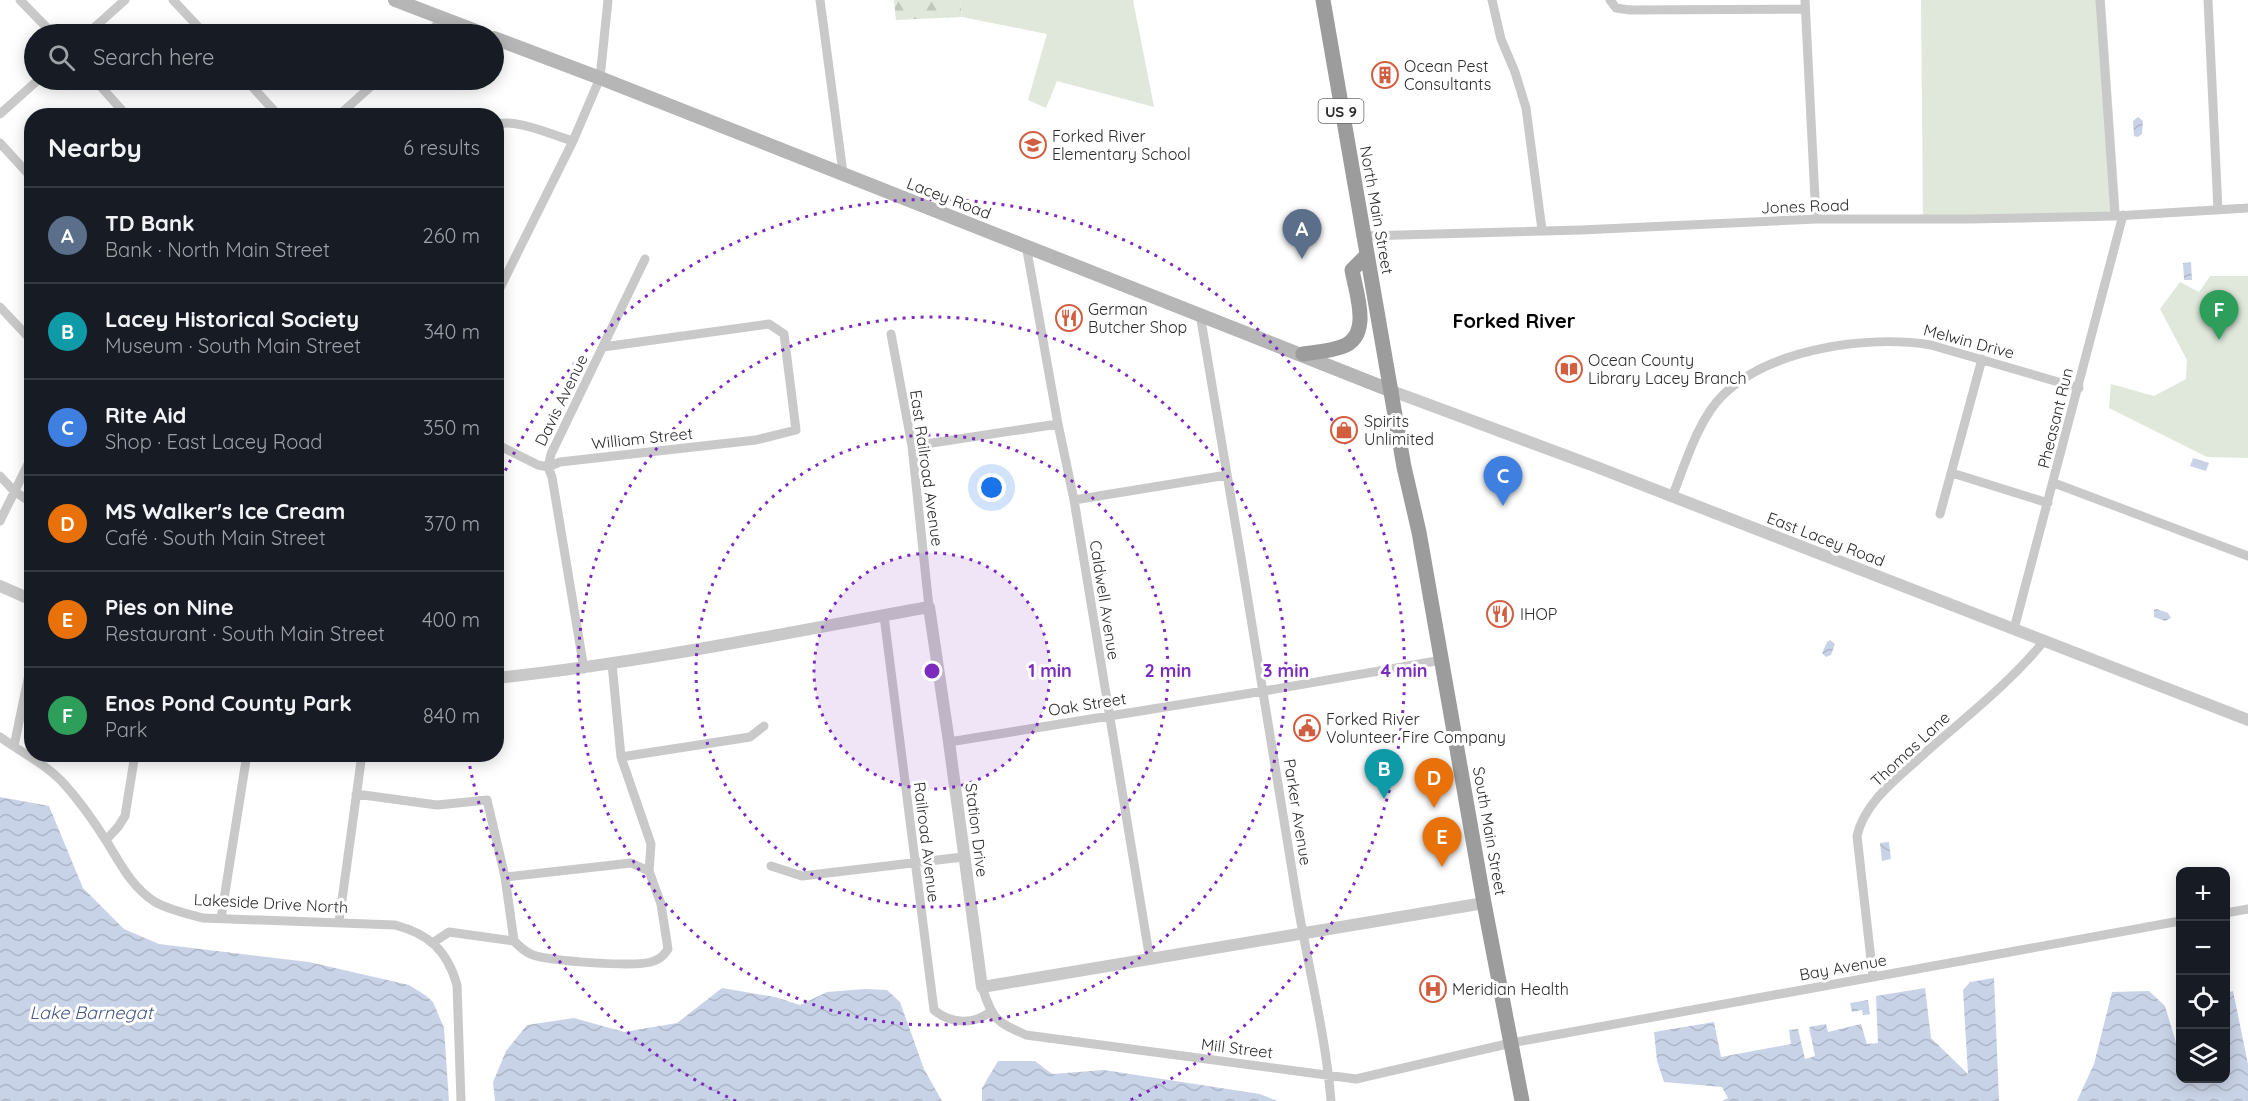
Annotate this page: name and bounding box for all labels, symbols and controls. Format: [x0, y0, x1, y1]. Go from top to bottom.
search box [24, 24, 504, 90]
icon: search [45, 41, 78, 74]
text: Search here [93, 43, 214, 71]
place label: Ocean Pest Consultants [1404, 56, 1491, 94]
building icon: Ocean Pest Consultants [1370, 60, 1400, 90]
road number: US 9 [1318, 99, 1364, 123]
place label: Forked River Elementary School [1052, 126, 1191, 164]
school or university icon: Forked River Elementary School [1018, 130, 1048, 160]
text: Nearby [48, 131, 142, 164]
text: 6 results [403, 135, 480, 160]
street label: North Main Street [1356, 144, 1398, 276]
street label: Lacey Road [904, 173, 994, 223]
street label: Jones Road [1760, 194, 1850, 218]
text: TD Bank [105, 209, 195, 237]
pin: A [1282, 210, 1322, 259]
text: A [61, 223, 74, 248]
text: 260 m [423, 223, 480, 248]
text: Bank · North Main Street [105, 237, 330, 262]
pin: F [2200, 290, 2238, 340]
place label: German Butcher Shop [1088, 299, 1187, 337]
restaurant icon: German Butcher Shop [1054, 303, 1084, 333]
text: Lacey Historical Society [105, 305, 359, 333]
district label: Forked River [1452, 308, 1576, 333]
text: B [61, 319, 74, 344]
text: 340 m [423, 319, 480, 344]
street label: Melwin Drive [1921, 319, 2017, 363]
text: Museum · South Main Street [105, 333, 361, 358]
place label: Ocean County Library Lacey Branch [1588, 350, 1747, 388]
street label: Davis Avenue [530, 351, 592, 449]
library icon: Ocean County Library Lacey Branch [1554, 354, 1584, 384]
street label: Pheasant Run [2033, 366, 2077, 470]
street label: East Railroad Avenue [906, 389, 948, 547]
text: Rite Aid [105, 401, 186, 429]
place label: Spirits Unlimited [1364, 411, 1434, 449]
text: C [61, 415, 74, 440]
text: 350 m [423, 415, 480, 440]
shop icon: Spirits Unlimited [1329, 415, 1359, 445]
street label: William Street [590, 423, 694, 453]
text: Shop · East Lacey Road [105, 429, 322, 454]
pin: C [1484, 456, 1522, 506]
your location [977, 473, 1006, 502]
text: MS Walker's Ice Cream [105, 497, 345, 525]
street label: East Lacey Road [1764, 507, 1888, 571]
text: D [60, 511, 75, 536]
text: 370 m [424, 511, 480, 536]
text: Café · South Main Street [105, 525, 326, 550]
street label: Caldwell Avenue [1086, 539, 1124, 661]
text: Pies on Nine [105, 593, 234, 621]
restaurant icon: IHOP [1485, 599, 1515, 629]
place label: IHOP [1520, 604, 1557, 624]
text: E [62, 607, 73, 632]
text: 400 m [422, 607, 480, 632]
text: Restaurant · South Main Street [105, 621, 385, 646]
text: 1 min [1028, 659, 1072, 682]
text: 2 min [1145, 659, 1191, 682]
text: 3 min [1263, 659, 1309, 682]
text: 4 min [1380, 659, 1428, 682]
centre of rings [922, 661, 942, 681]
street label: Oak Street [1047, 688, 1127, 720]
text: Enos Pond County Park [105, 689, 352, 717]
text: F [62, 703, 73, 728]
text: 840 m [423, 703, 480, 728]
street label: Thomas Lane [1866, 707, 1954, 791]
place label: Forked River Volunteer Fire Company [1326, 709, 1506, 747]
public building icon: Forked River Volunteer Fire Company [1292, 713, 1322, 743]
text: Park [105, 717, 147, 742]
pin: B [1364, 750, 1404, 799]
street label: Parker Avenue [1280, 757, 1316, 867]
pin: D [1414, 758, 1454, 808]
street label: South Main Street [1469, 765, 1511, 897]
street label: Railroad Avenue [910, 780, 944, 904]
street label: Station Drive [961, 782, 993, 878]
pin: E [1422, 818, 1462, 867]
map controls [2176, 867, 2230, 1083]
button: + [2176, 867, 2230, 921]
street label: Lakeside Drive North [193, 889, 349, 917]
button: − [2176, 921, 2230, 975]
street label: Bay Avenue [1798, 949, 1888, 985]
hospital icon: Meridian Health [1418, 974, 1448, 1004]
button: locate [2176, 975, 2230, 1029]
place label: Meridian Health [1452, 979, 1569, 999]
water label: Lake Barnegat [30, 1001, 154, 1024]
button: layers [2176, 1029, 2230, 1083]
street label: Mill Street [1200, 1034, 1274, 1062]

